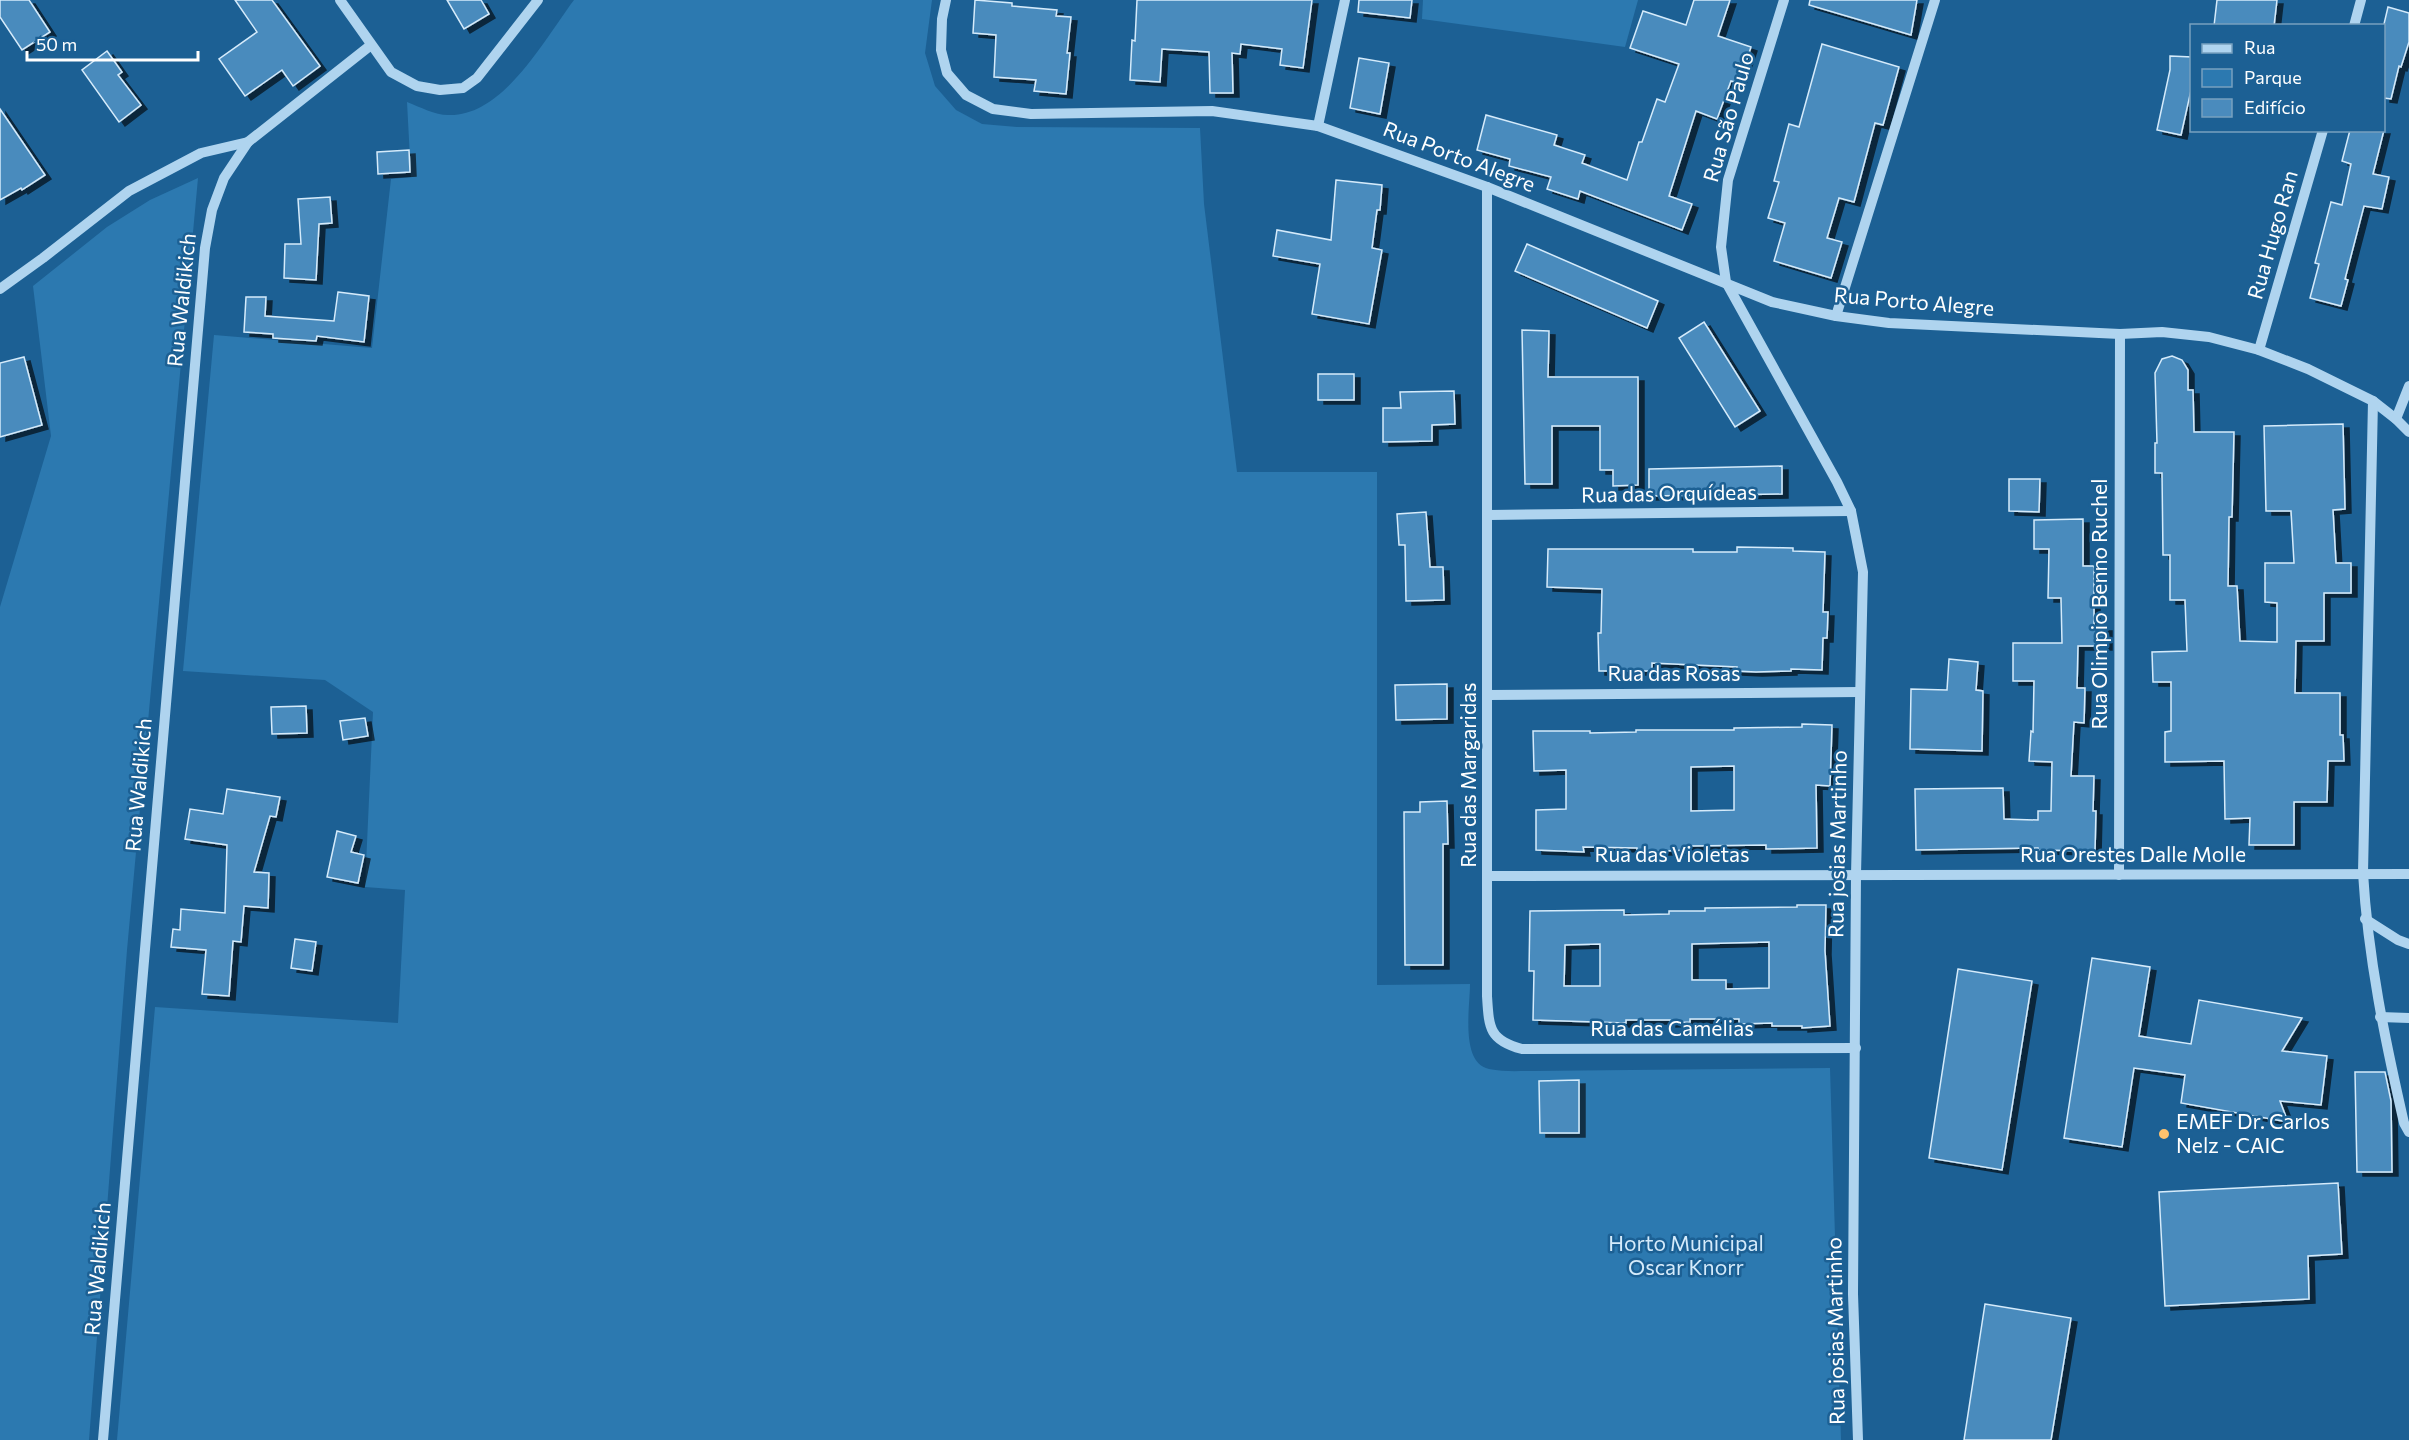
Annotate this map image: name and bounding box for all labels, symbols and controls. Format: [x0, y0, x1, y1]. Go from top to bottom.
scale bar [27, 24, 198, 62]
legend [2190, 24, 2385, 132]
text: 50 m [36, 33, 77, 55]
text: Rua [2244, 36, 2275, 58]
street label: Rua São Paulo [1697, 49, 1758, 185]
text: Parque [2244, 66, 2302, 88]
text: Edifício [2244, 96, 2306, 118]
street label: Rua Porto Alegre [1380, 115, 1539, 196]
street label: Rua Hugo Ran [2241, 167, 2302, 302]
street label: Rua Waldikich [161, 232, 200, 368]
street label: Rua Porto Alegre [1833, 281, 1995, 320]
street label: Rua das Orquídeas [1581, 478, 1757, 507]
street label: Rua Olimpio Benno Ruchel [2086, 478, 2111, 730]
street label: Rua das Rosas [1607, 660, 1741, 685]
street label: Rua das Margaridas [1455, 682, 1480, 868]
street label: Rua Waldikich [119, 717, 156, 853]
street label: Rua josias Martinho [1822, 750, 1851, 938]
street label: Rua das Violetas [1594, 841, 1750, 866]
street label: Rua Orestes Dalle Molle [2020, 841, 2246, 866]
street label: Rua das Camélias [1590, 1015, 1754, 1040]
place label: EMEF Dr. Carlos Nelz - CAIC [2176, 1108, 2330, 1157]
marker: EMEF Dr. Carlos Nelz - CAIC [2157, 1127, 2171, 1141]
street label: Rua Waldikich [78, 1201, 115, 1337]
park label: Horto Municipal Oscar Knorr [1608, 1230, 1764, 1279]
street label: Rua josias Martinho [1820, 1237, 1849, 1425]

